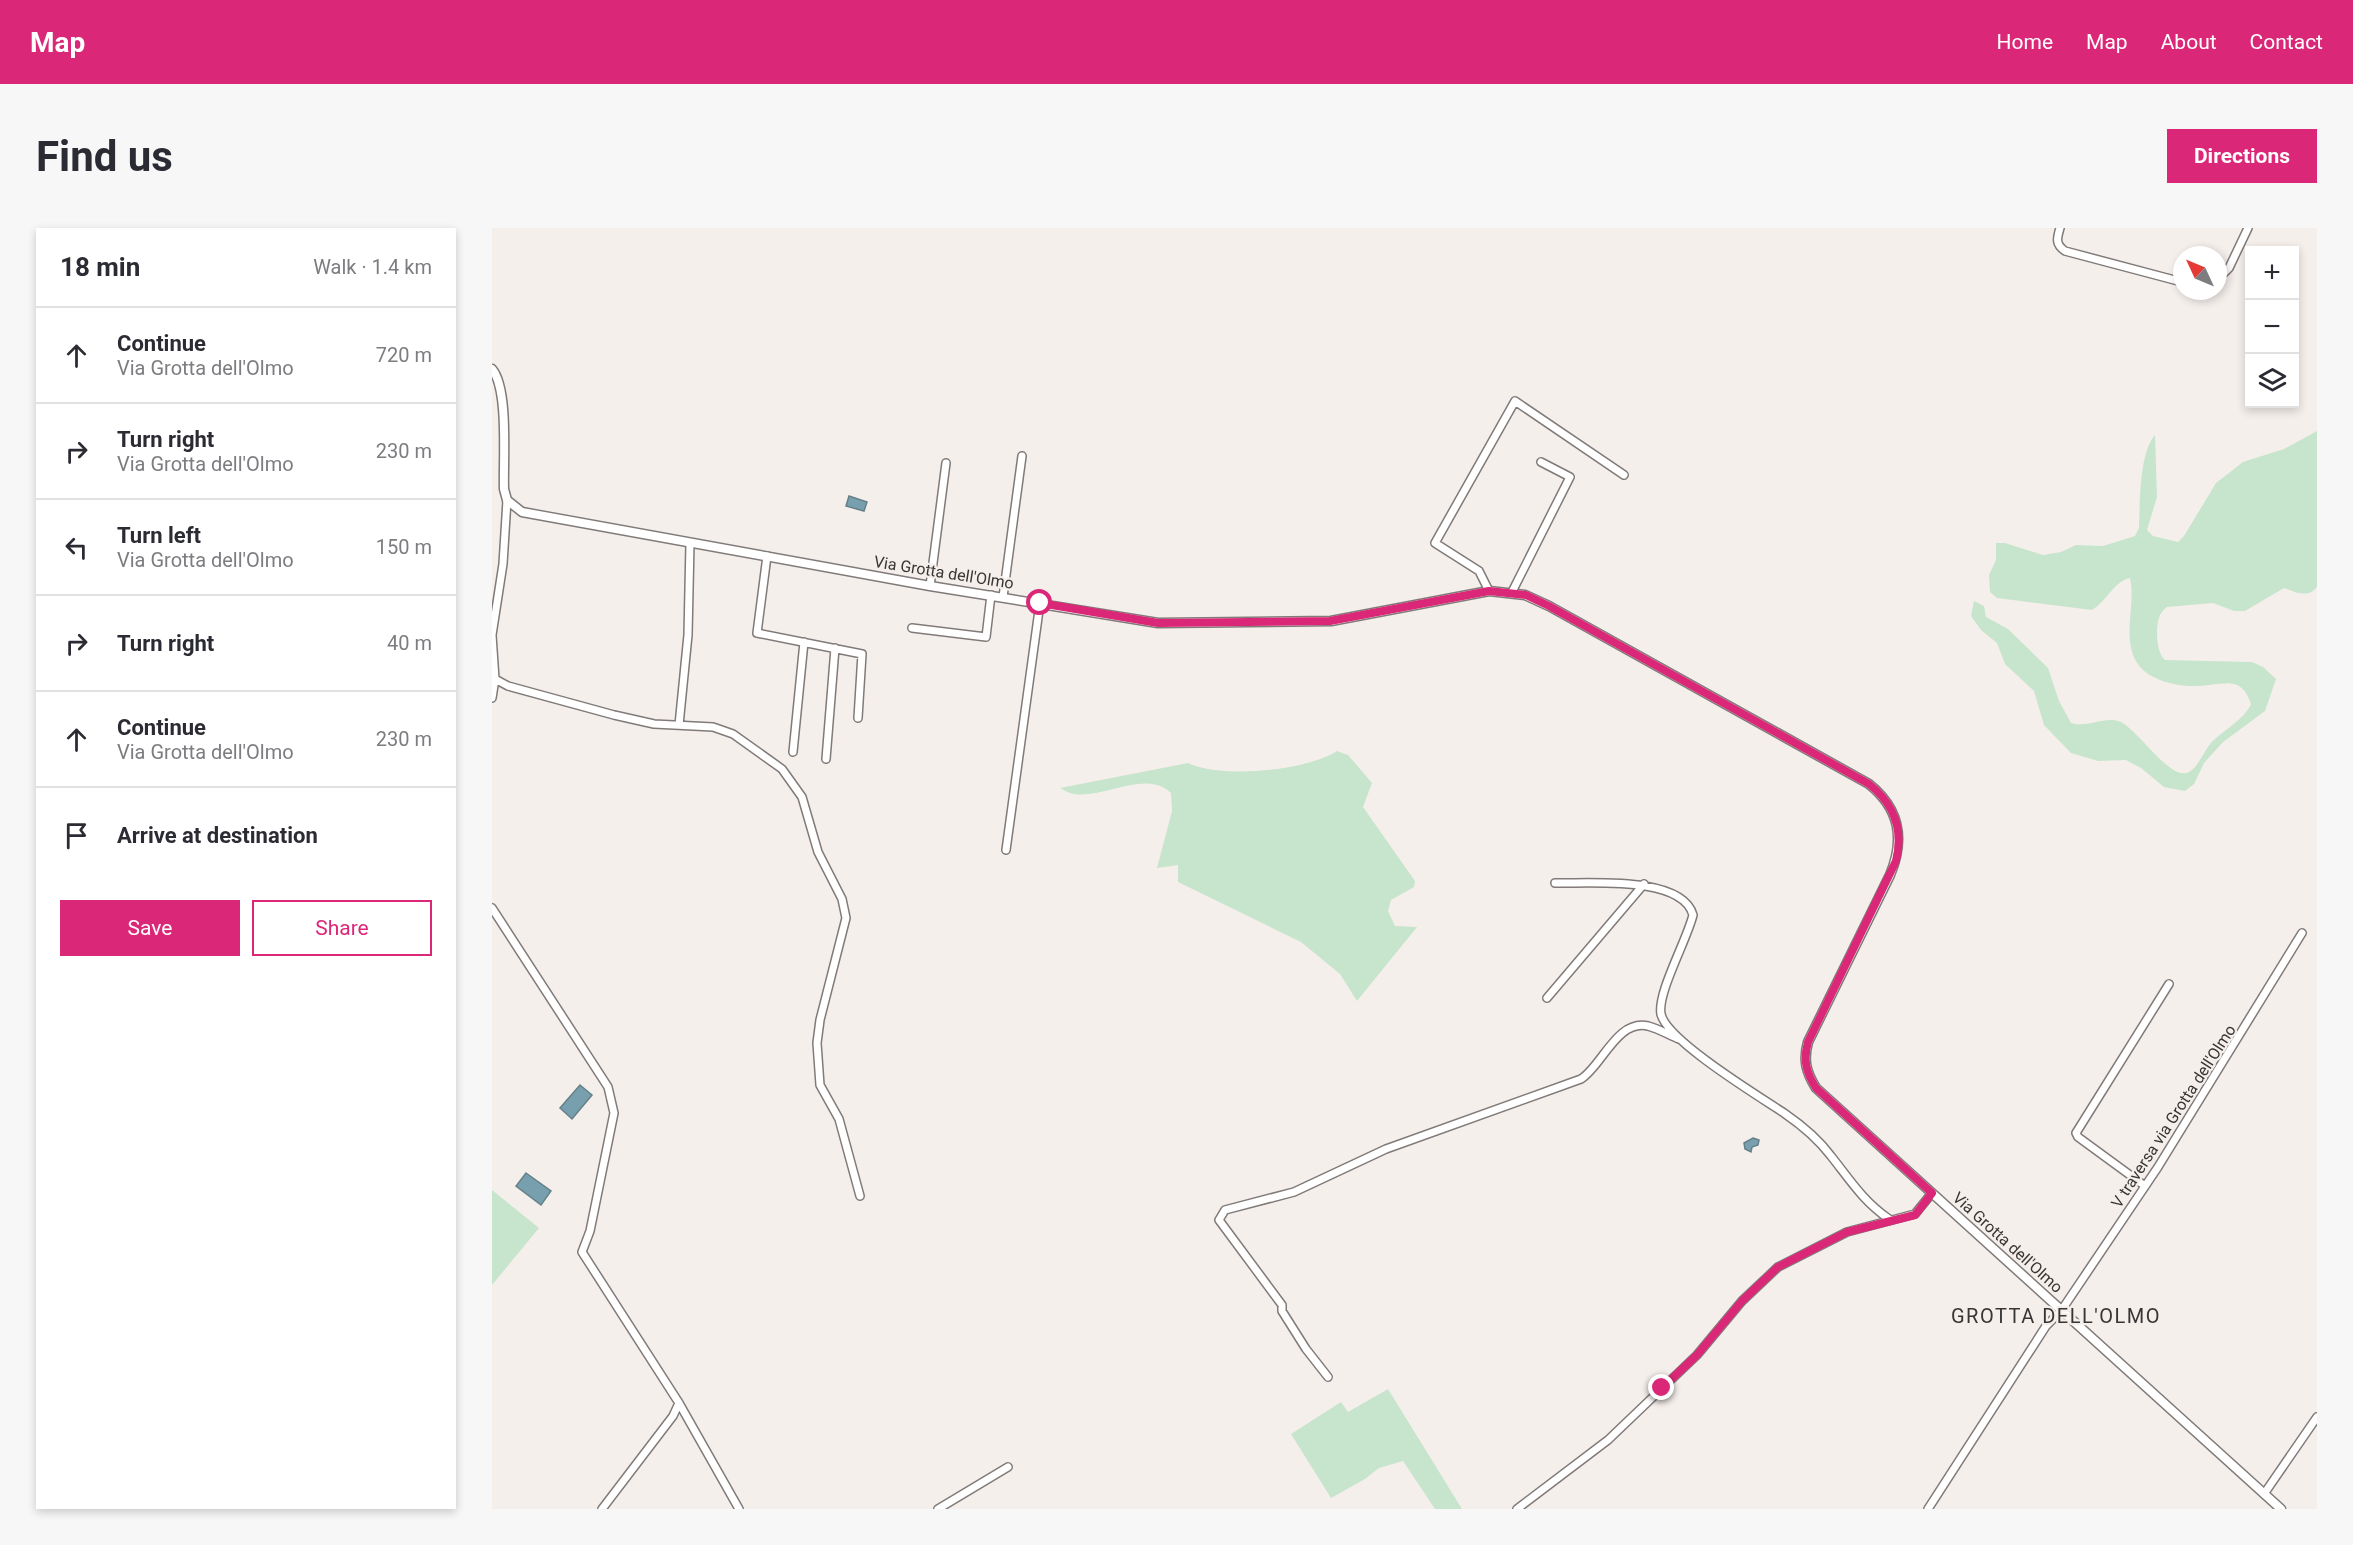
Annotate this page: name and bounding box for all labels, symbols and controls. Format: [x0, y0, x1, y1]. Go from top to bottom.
text: Map [30, 26, 85, 59]
text: Home [1997, 30, 2053, 54]
text: Map [2086, 30, 2128, 54]
text: About [2161, 30, 2217, 54]
text: Contact [2250, 30, 2323, 54]
button: Directions [2167, 129, 2317, 183]
text: Find us [36, 132, 173, 181]
north arrow [2173, 246, 2227, 300]
map controls [2245, 246, 2299, 408]
button: + [2245, 246, 2299, 300]
text: 18 min [60, 252, 140, 282]
text: Walk · 1.4 km [313, 255, 432, 279]
button: − [2245, 300, 2299, 354]
text: Continue [117, 331, 206, 356]
icon: ahead [60, 339, 93, 372]
text: 720 m [376, 343, 432, 367]
button: layers [2245, 354, 2299, 408]
text: Via Grotta dell'Olmo [117, 356, 294, 380]
text: Turn right [117, 427, 214, 452]
icon: right [60, 435, 93, 468]
text: 230 m [376, 439, 432, 463]
text: Via Grotta dell'Olmo [117, 452, 294, 476]
text: Turn left [117, 523, 201, 548]
icon: left [60, 531, 93, 564]
text: 150 m [376, 535, 432, 559]
text: Via Grotta dell'Olmo [117, 548, 294, 572]
street label: Via Grotta dell'Olmo [873, 552, 1015, 593]
route start [1026, 589, 1052, 615]
icon: right [60, 627, 93, 660]
text: Turn right [117, 631, 214, 656]
text: 40 m [387, 631, 432, 655]
text: Continue [117, 715, 206, 740]
icon: ahead [60, 723, 93, 756]
text: 230 m [376, 727, 432, 751]
text: Via Grotta dell'Olmo [117, 740, 294, 764]
icon: arrive [60, 819, 93, 852]
text: Arrive at destination [117, 823, 318, 848]
button: Save [60, 900, 240, 956]
button: Share [252, 900, 432, 956]
street label: V traversa via Grotta dell'Olmo [2107, 1021, 2240, 1211]
street label: Via Grotta dell'Olmo [1949, 1188, 2067, 1297]
district label: GROTTA DELL'OLMO [1951, 1304, 2161, 1328]
route end [1648, 1374, 1674, 1400]

